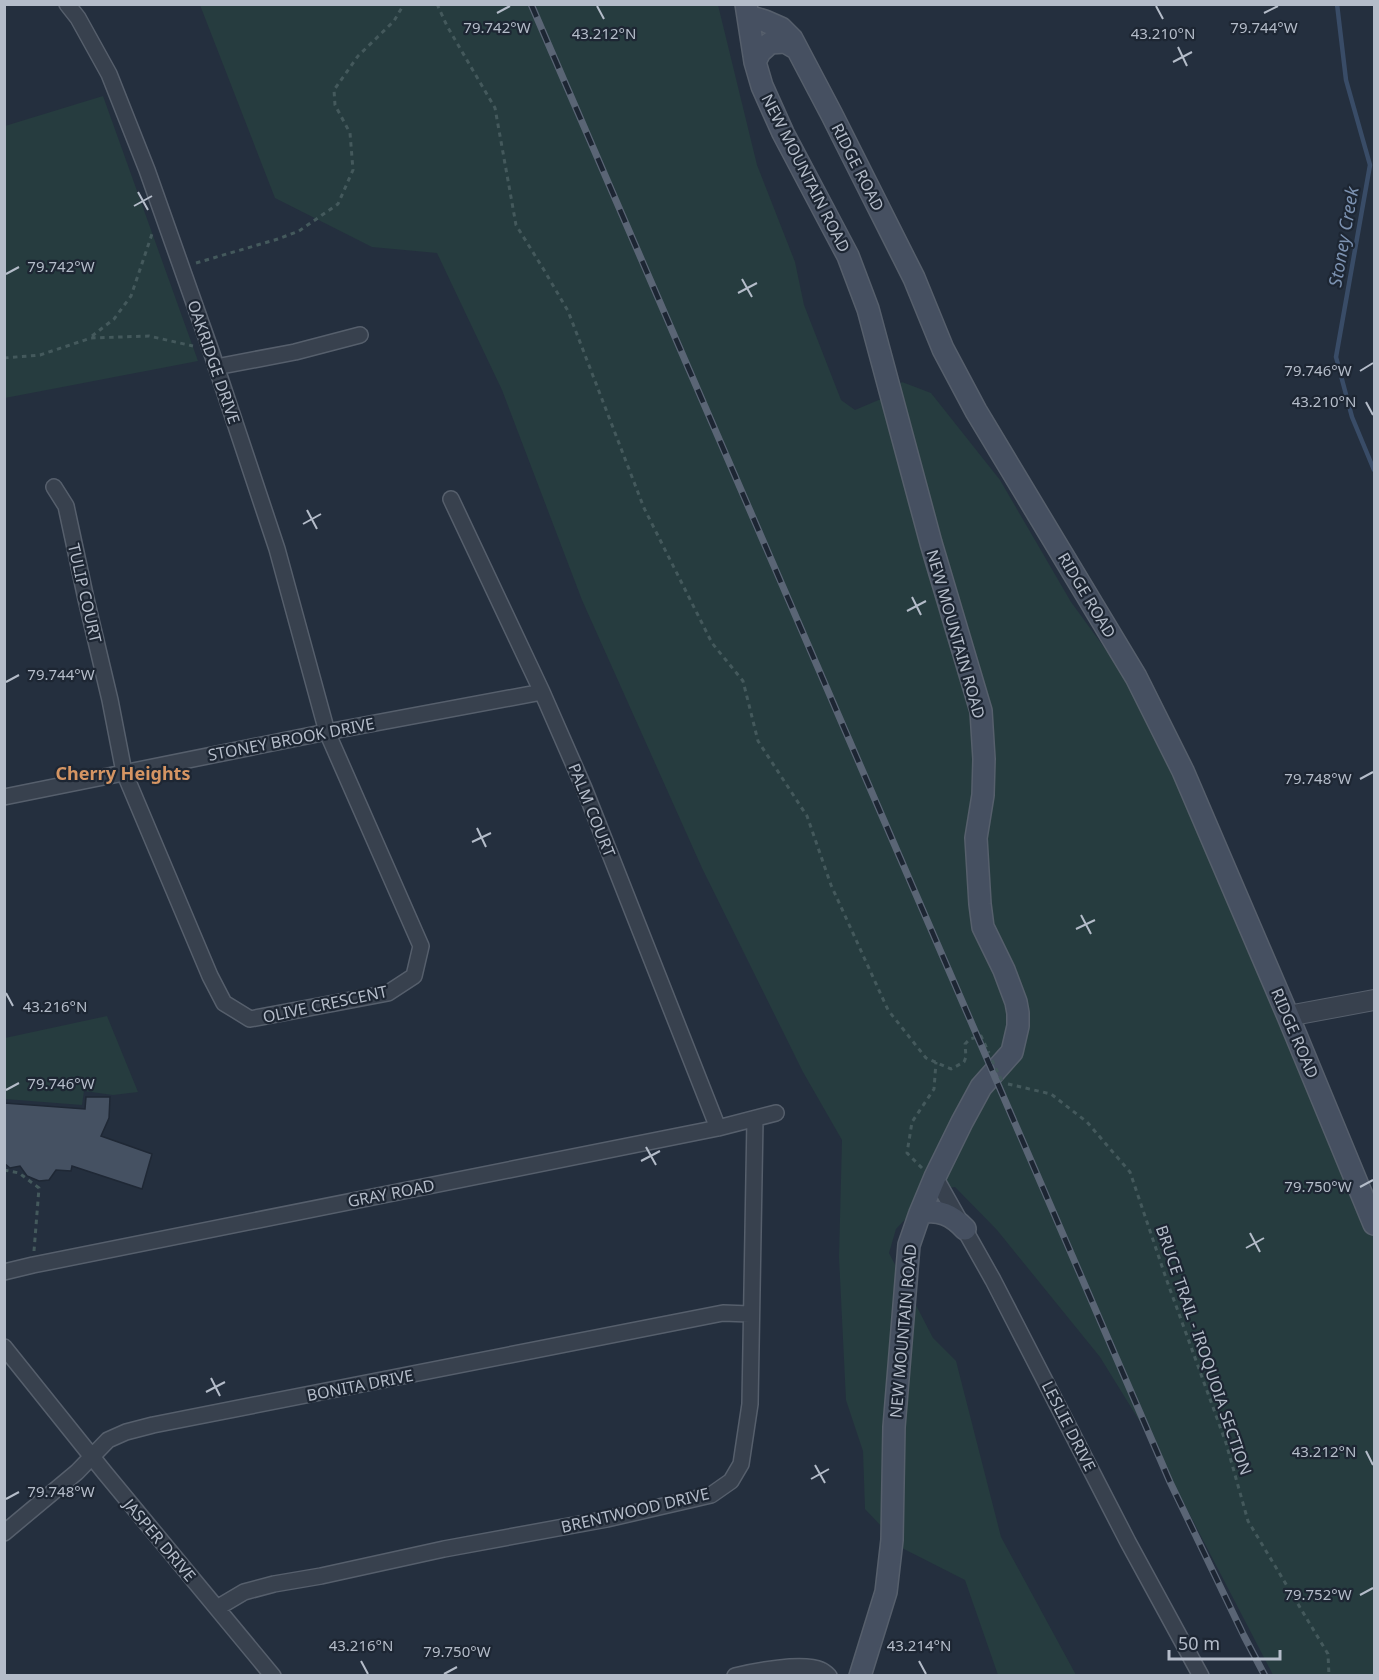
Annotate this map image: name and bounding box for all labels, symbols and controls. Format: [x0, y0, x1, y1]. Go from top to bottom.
text: 79.742°W [463, 17, 531, 37]
text: 79.744°W [1230, 17, 1298, 37]
text: 43.212°N [572, 23, 636, 43]
text: 43.210°N [1131, 23, 1195, 43]
street label: NEW MOUNTAIN ROAD [757, 90, 855, 256]
street label: RIDGE ROAD [826, 119, 890, 215]
water label: Stoney Creek [1322, 184, 1364, 289]
text: 79.742°W [27, 256, 95, 276]
street label: OAKRIDGE DRIVE [182, 297, 246, 427]
text: 79.746°W [1284, 360, 1352, 380]
text: 43.210°N [1292, 391, 1356, 411]
street label: TULIP COURT [63, 541, 107, 645]
street label: NEW MOUNTAIN ROAD [921, 547, 991, 721]
street label: RIDGE ROAD [1053, 548, 1121, 642]
text: 79.744°W [27, 664, 95, 684]
street label: STONEY BROOK DRIVE [206, 712, 376, 766]
street label: PALM COURT [563, 760, 621, 860]
district label: Cherry Heights [56, 761, 190, 785]
text: 79.748°W [1284, 768, 1352, 788]
street label: OLIVE CRESCENT [261, 980, 389, 1028]
street label: RIDGE ROAD [1266, 985, 1324, 1081]
text: 43.216°N [23, 996, 87, 1016]
text: 79.746°W [27, 1073, 95, 1093]
street label: GRAY ROAD [346, 1174, 436, 1212]
text: 79.750°W [1284, 1176, 1352, 1196]
street label: BRUCE TRAIL - IROQUOIA SECTION [1151, 1222, 1257, 1478]
street label: NEW MOUNTAIN ROAD [884, 1243, 922, 1419]
street label: BONITA DRIVE [305, 1364, 415, 1406]
street label: LESLIE DRIVE [1037, 1377, 1101, 1475]
text: 43.212°N [1292, 1441, 1356, 1461]
text: 79.748°W [27, 1481, 95, 1501]
street label: BRENTWOOD DRIVE [559, 1482, 711, 1538]
street label: JASPER DRIVE [118, 1492, 201, 1586]
text: 79.752°W [1284, 1584, 1352, 1604]
scale bar [1169, 1623, 1280, 1661]
text: 50 m [1178, 1631, 1220, 1655]
text: 43.216°N [329, 1635, 393, 1655]
text: 43.214°N [887, 1635, 951, 1655]
text: 79.750°W [423, 1641, 491, 1661]

